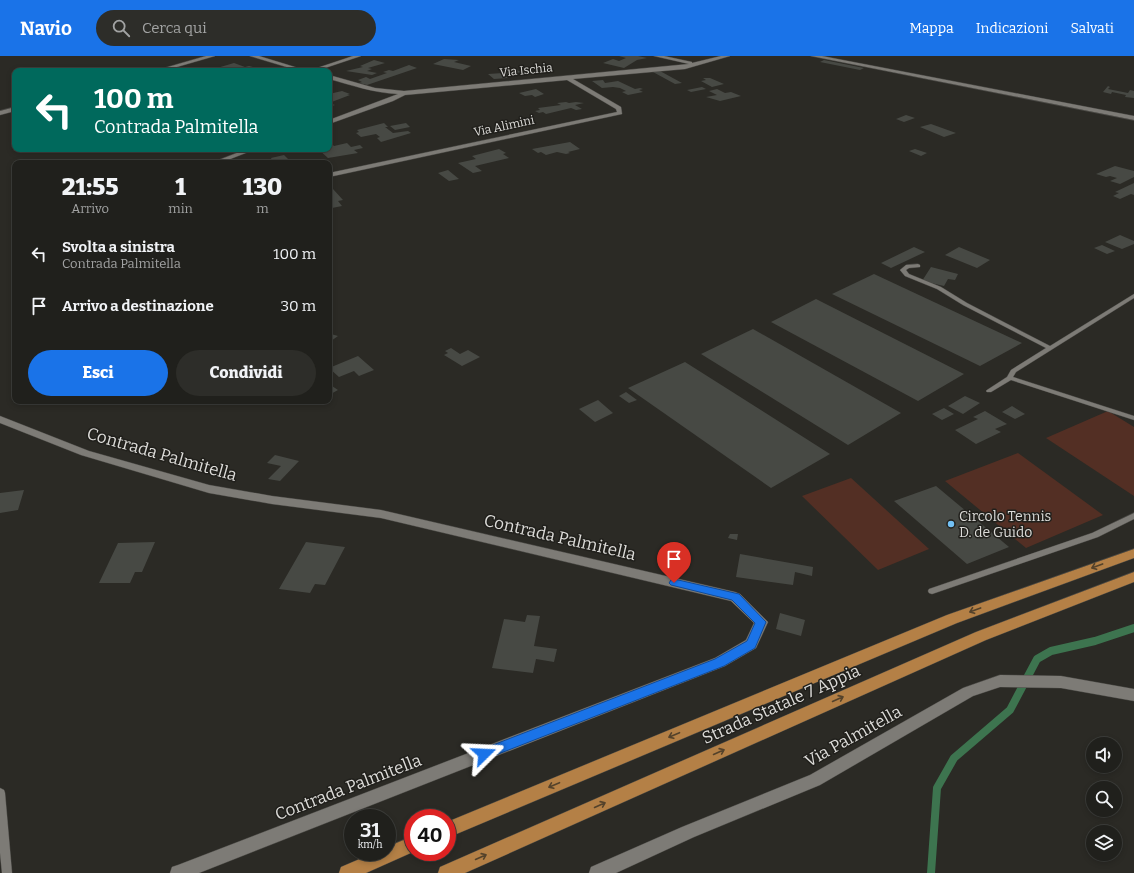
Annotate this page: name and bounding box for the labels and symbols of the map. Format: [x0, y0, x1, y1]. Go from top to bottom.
street label: Via Ischia [499, 60, 554, 80]
street label: Via Alimini [472, 113, 536, 139]
street label: Contrada Palmitella [84, 423, 239, 486]
place label: Circolo Tennis D. de Guido [959, 508, 1051, 541]
street label: Contrada Palmitella [482, 510, 638, 565]
marker: Circolo Tennis D. de Guido [946, 519, 956, 529]
pin [657, 542, 691, 583]
one-way arrow [1091, 563, 1104, 570]
one-way arrow [970, 607, 982, 615]
street label: Strada Statale 7 Appia [699, 660, 864, 749]
one-way arrow [832, 695, 844, 702]
street label: Via Palmitella [801, 701, 905, 772]
one-way arrow [668, 732, 680, 739]
position arrow [463, 733, 505, 775]
one-way arrow [713, 748, 725, 755]
street label: Contrada Palmitella [272, 750, 424, 825]
one-way arrow [548, 782, 560, 790]
one-way arrow [594, 800, 606, 808]
speed limit sign: 40 [404, 809, 456, 861]
one-way arrow [475, 853, 487, 860]

